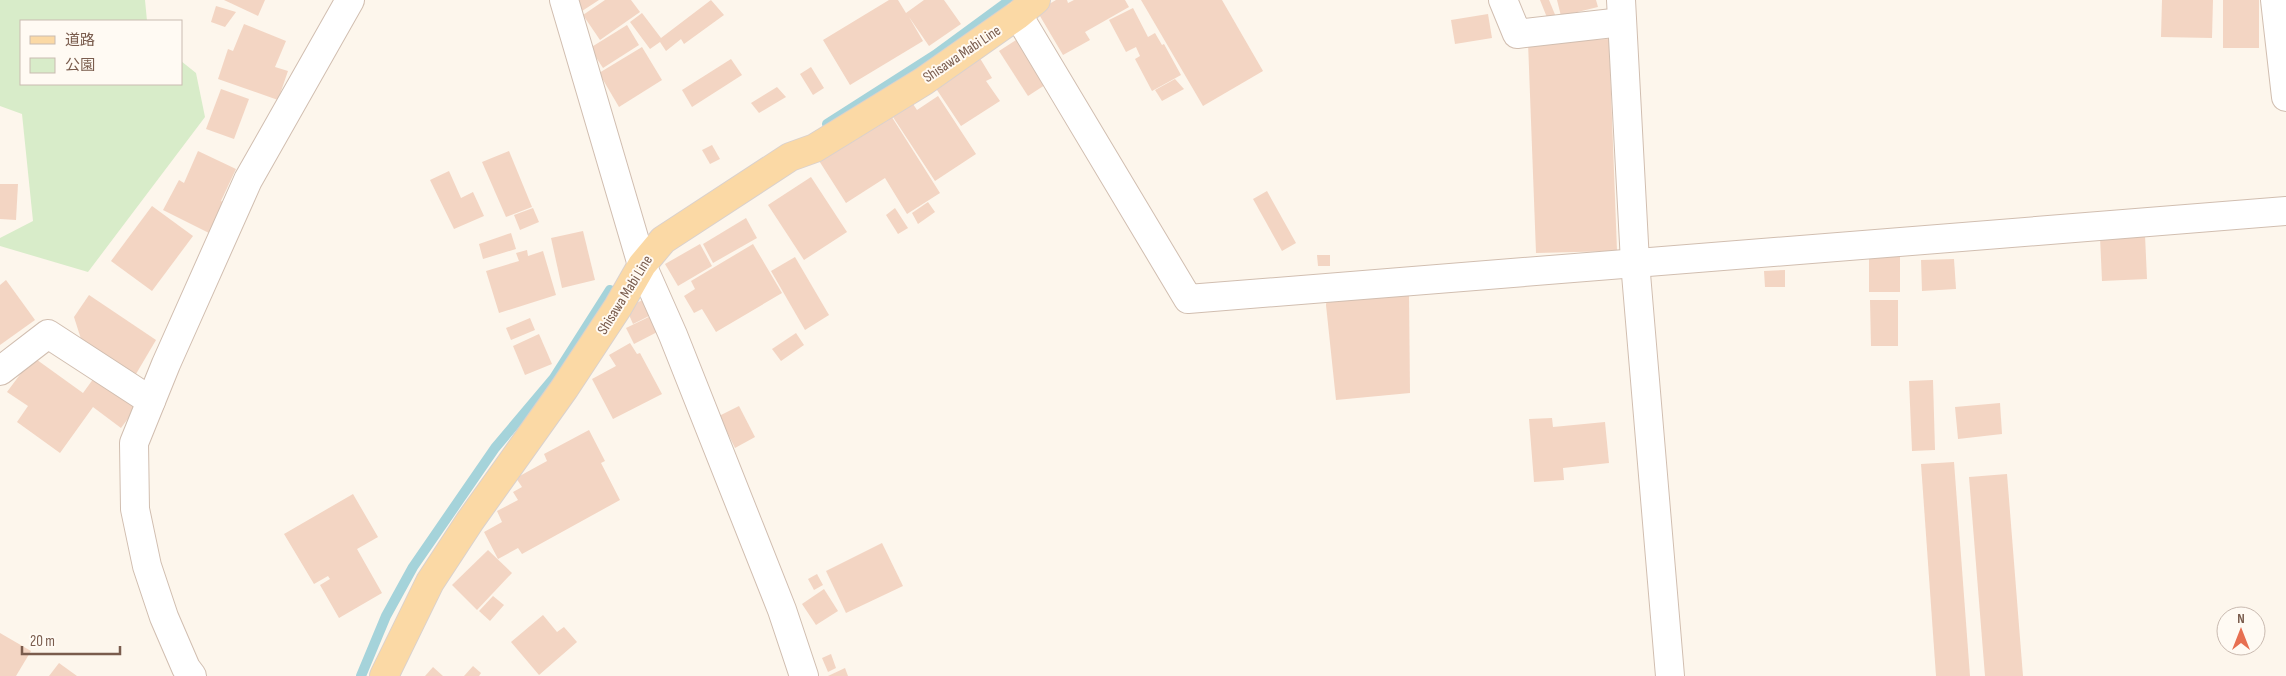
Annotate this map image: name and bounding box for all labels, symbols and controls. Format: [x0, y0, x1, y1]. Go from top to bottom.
legend [20, 20, 182, 85]
street label: Shisawa Mabi Line [919, 21, 1005, 87]
text: 道路 [65, 31, 95, 50]
text: 公園 [65, 56, 95, 75]
street label: Shisawa Mabi Line [593, 252, 657, 338]
north arrow [2216, 606, 2266, 656]
text: N [2237, 610, 2245, 627]
scale bar [22, 624, 120, 656]
text: 20 m [30, 632, 55, 651]

